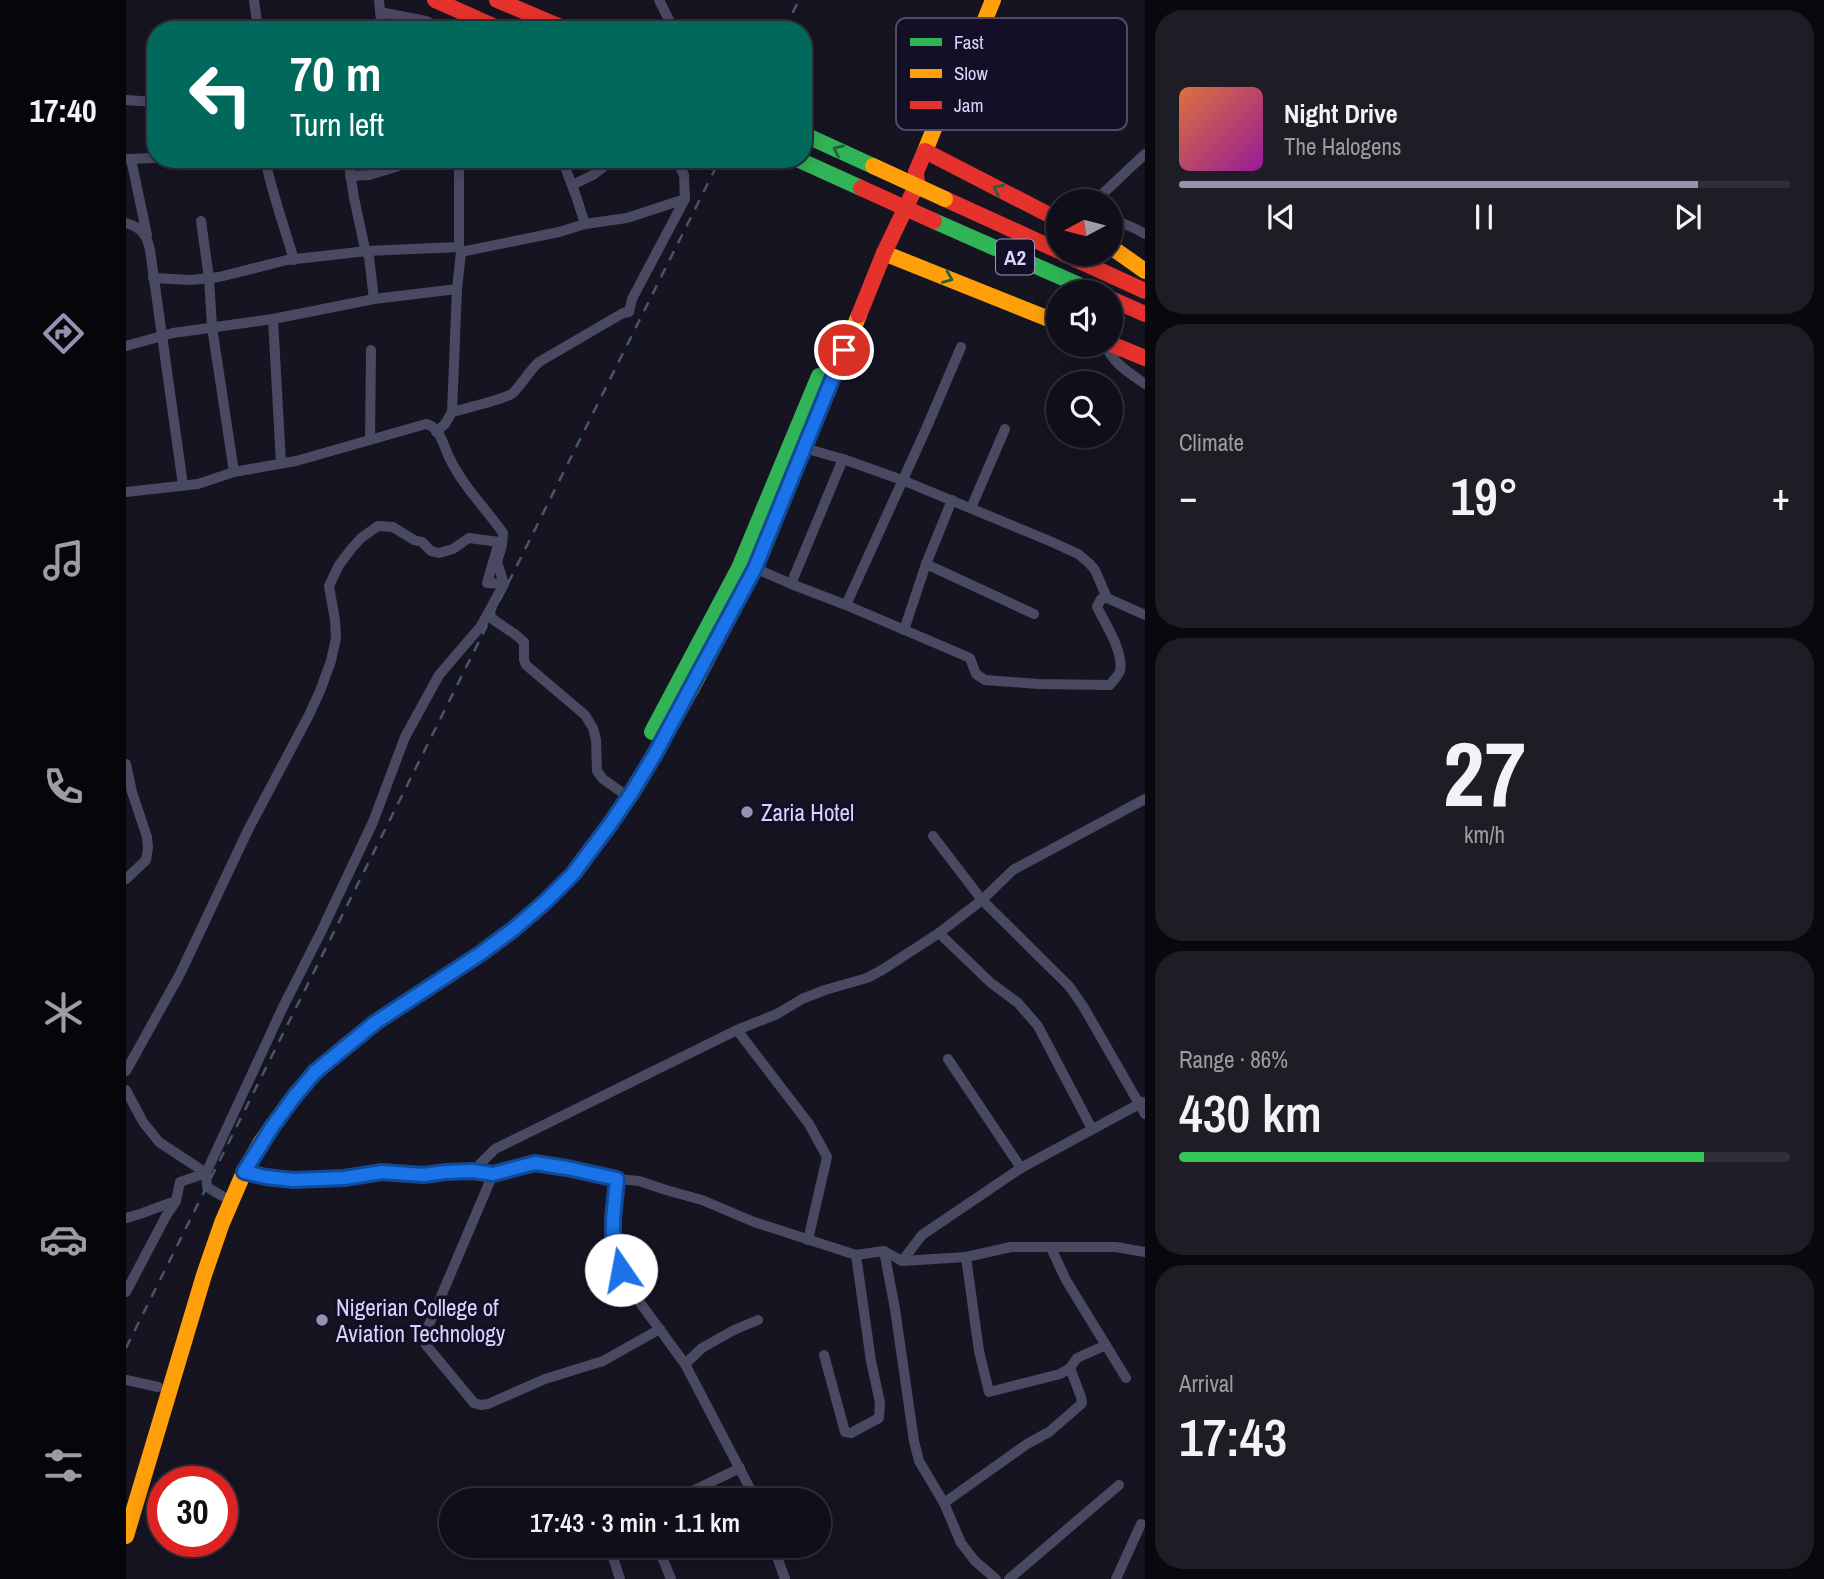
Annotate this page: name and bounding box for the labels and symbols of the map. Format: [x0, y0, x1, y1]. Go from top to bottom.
legend [896, 18, 1127, 130]
text: Fast [954, 29, 984, 55]
text: Slow [954, 60, 989, 86]
text: Jam [954, 92, 983, 118]
one-way arrow [833, 144, 845, 158]
one-way arrow [993, 183, 1005, 197]
north arrow [1046, 189, 1124, 266]
road number: A2 [996, 240, 1034, 274]
one-way arrow [940, 270, 953, 284]
pin [814, 320, 874, 380]
place label: Zaria Hotel [761, 797, 854, 828]
marker: Zaria Hotel [739, 804, 755, 820]
position arrow [584, 1233, 658, 1307]
place label: Nigerian College of Aviation Technology [335, 1292, 506, 1349]
marker: Nigerian College of Aviation Technology [314, 1312, 330, 1328]
speed limit sign: 30 [147, 1466, 238, 1557]

